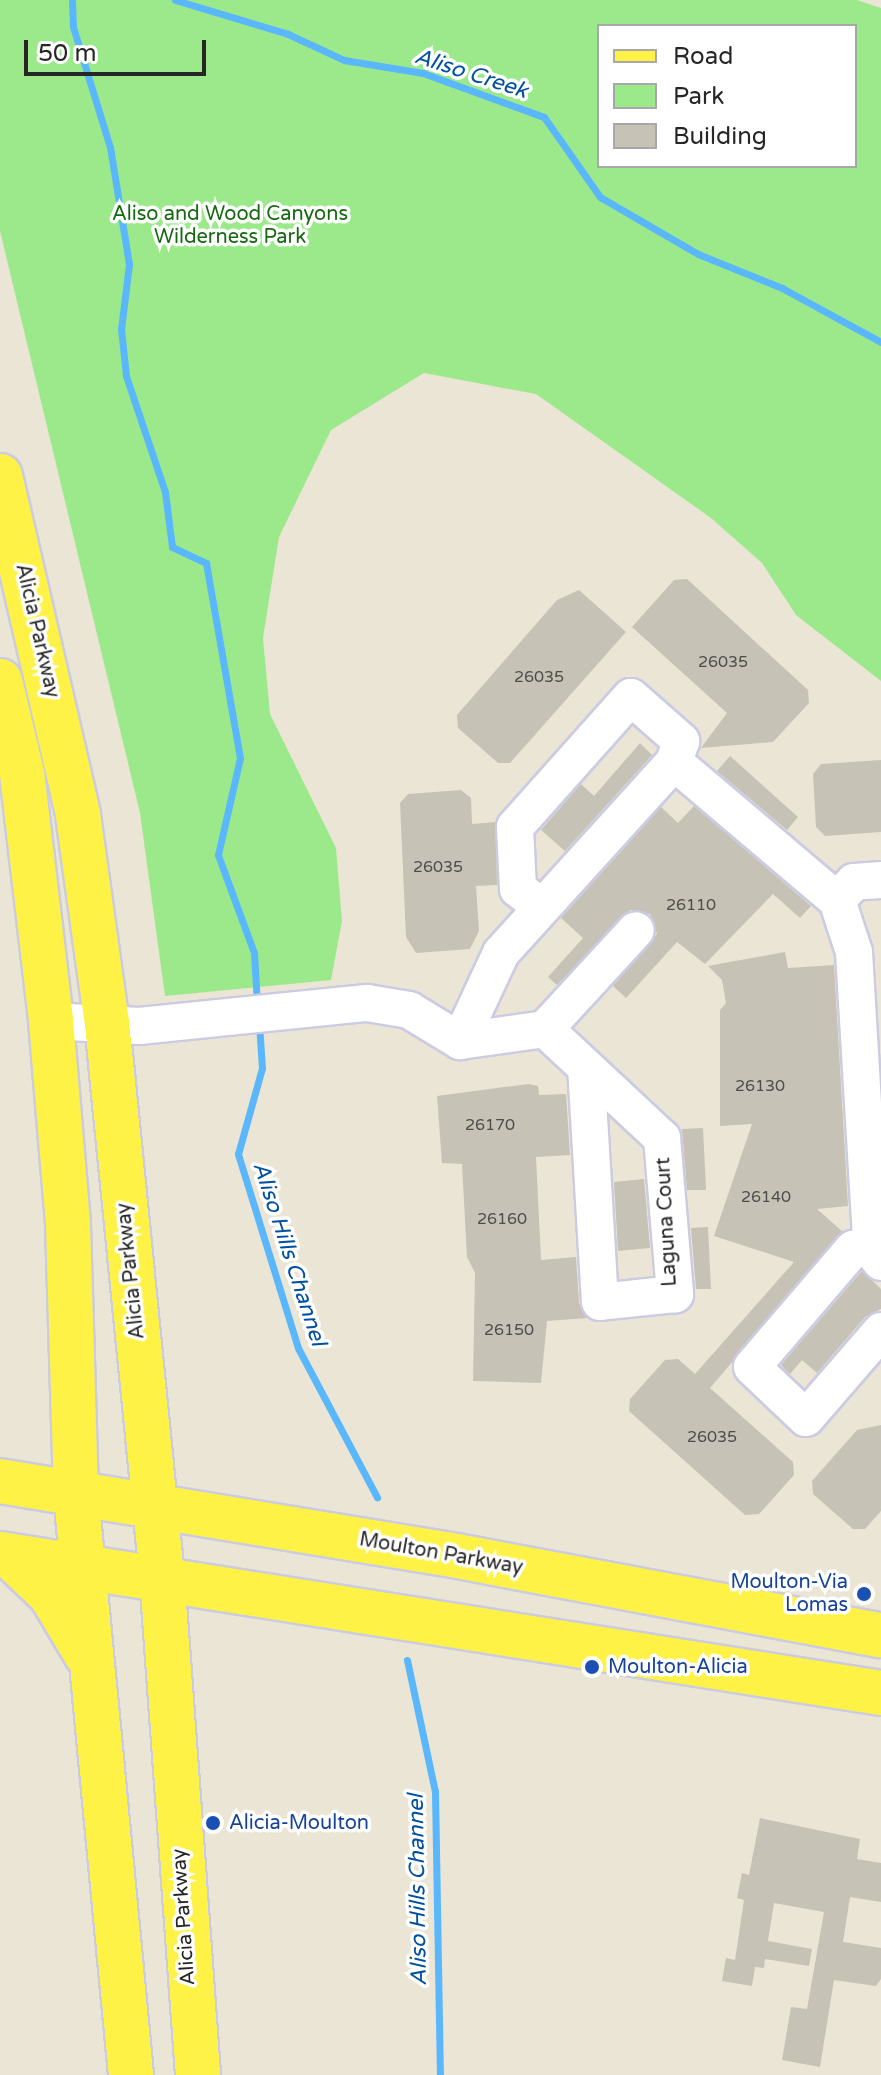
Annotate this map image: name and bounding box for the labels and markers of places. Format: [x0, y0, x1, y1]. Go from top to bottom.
place label: Moulton-Via Lomas [730, 1570, 848, 1617]
marker: Moulton-Via Lomas [855, 1585, 873, 1603]
place label: Moulton-Alicia [608, 1655, 748, 1679]
marker: Moulton-Alicia [583, 1658, 601, 1676]
place label: Alicia-Moulton [229, 1811, 369, 1835]
marker: Alicia-Moulton [204, 1814, 222, 1832]

